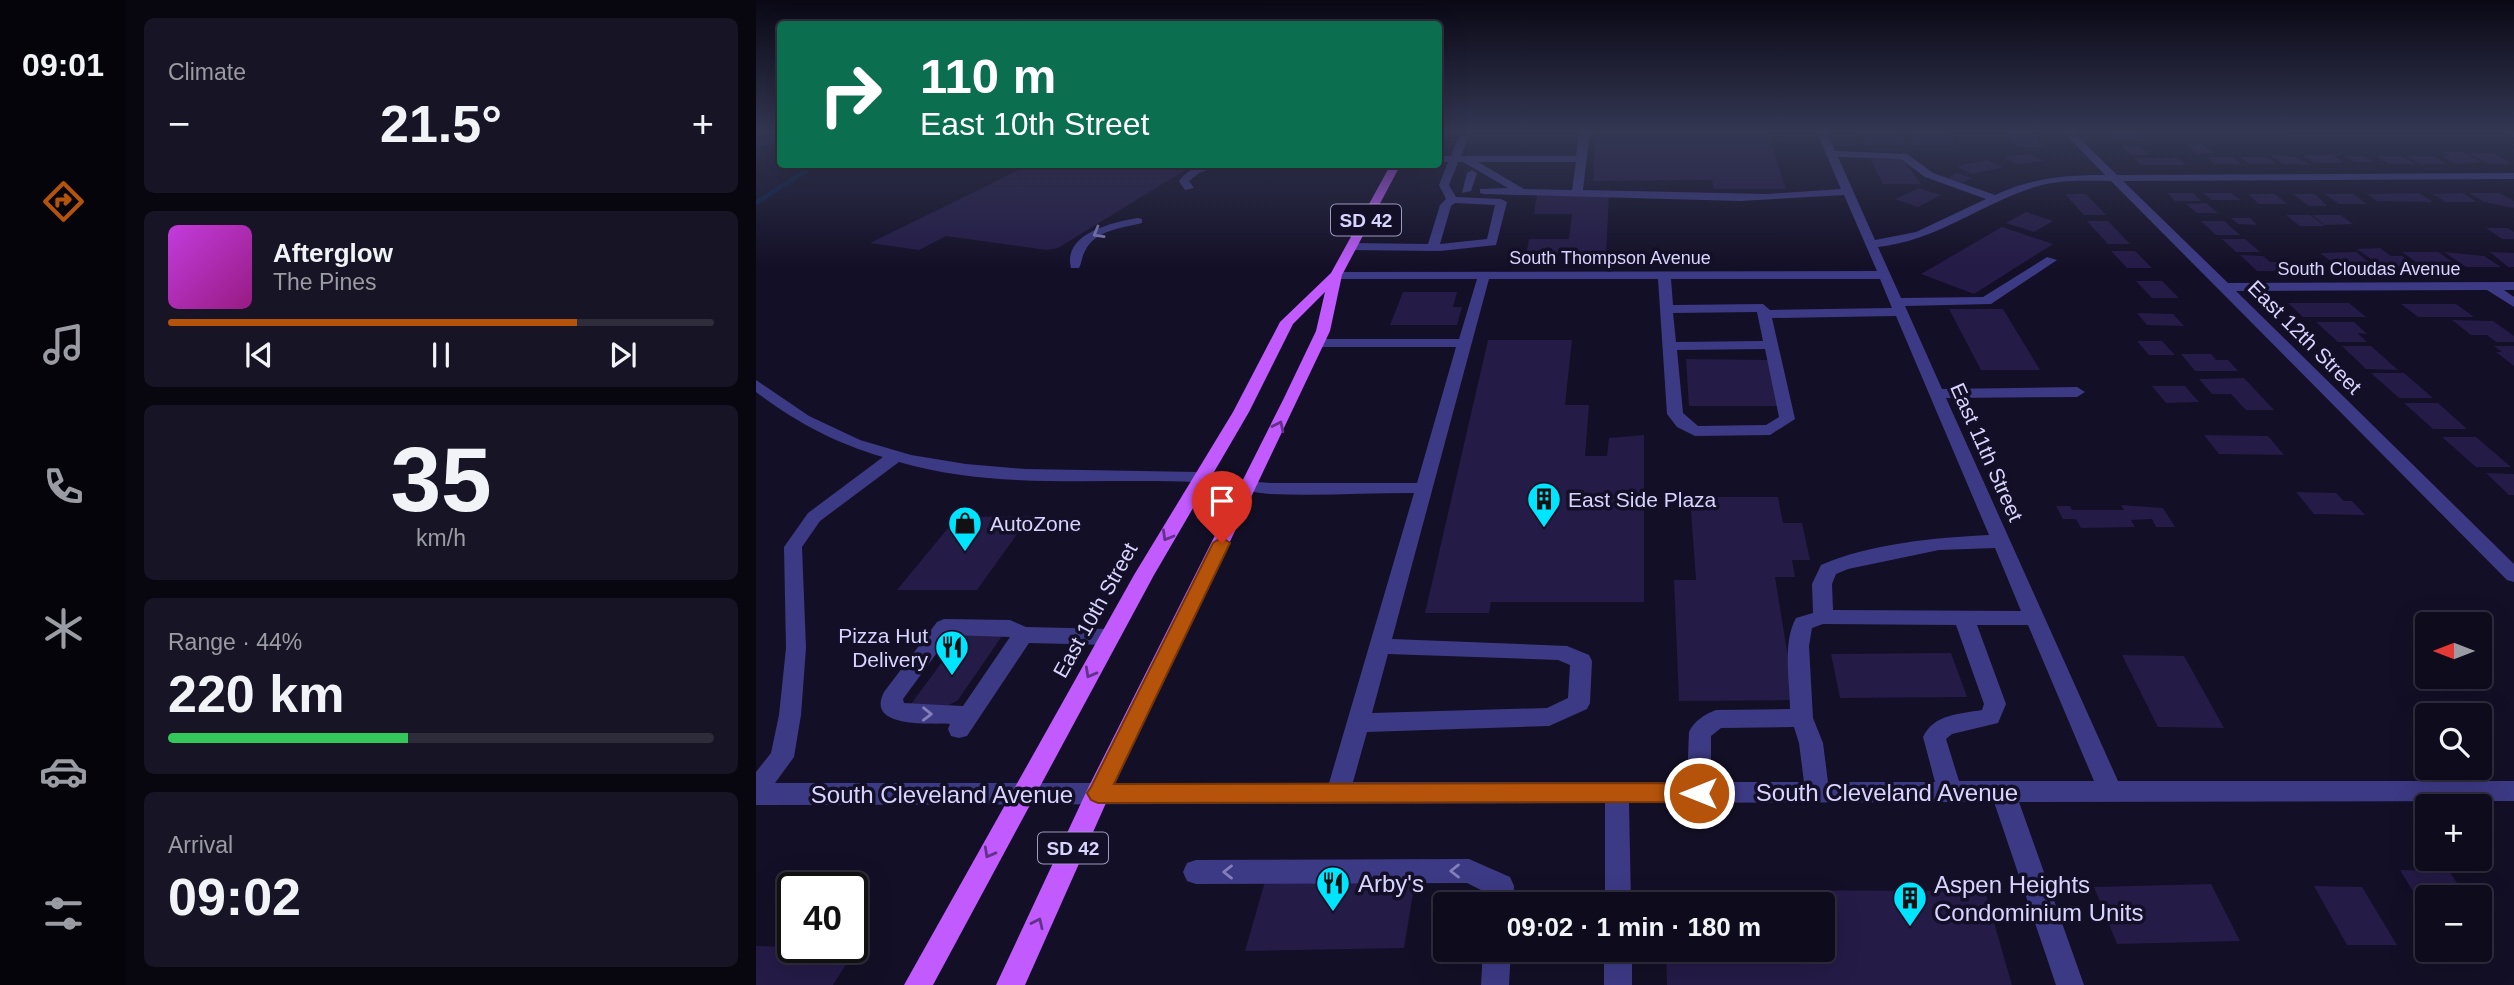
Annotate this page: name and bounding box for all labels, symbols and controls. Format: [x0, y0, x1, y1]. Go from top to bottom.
text: 09:01 [22, 47, 104, 83]
icon: right [805, 49, 896, 140]
text: 110 m [920, 49, 1056, 103]
text: Climate [168, 59, 246, 85]
text: 21.5° [380, 95, 502, 153]
text: − [168, 103, 190, 145]
text: + [692, 103, 714, 145]
text: East 10th Street [920, 106, 1149, 142]
icon: directions [39, 177, 88, 226]
road number: SD 42 [1331, 204, 1401, 235]
one-way arrow [1093, 225, 1105, 238]
text: Afterglow [273, 238, 393, 268]
street label: South Thompson Avenue [1509, 248, 1711, 268]
street label: South Cloudas Avenue [2278, 259, 2460, 279]
text: The Pines [273, 269, 377, 295]
street label: East 12th Street [2244, 276, 2366, 398]
icon: music [39, 320, 88, 369]
icon: previous [240, 336, 278, 374]
icon: pause [422, 336, 460, 374]
icon: next [604, 336, 642, 374]
street label: East 11th Street [1946, 379, 2028, 525]
one-way arrow [1270, 421, 1284, 433]
text: 35 [390, 429, 492, 530]
icon: phone [39, 462, 88, 511]
pin [1192, 471, 1252, 543]
building icon: East Side Plaza [1525, 480, 1563, 529]
icon: arrive [1203, 482, 1241, 520]
place label: East Side Plaza [1568, 488, 1717, 511]
shop icon: AutoZone [946, 504, 984, 553]
place label: AutoZone [990, 512, 1081, 535]
text: km/h [416, 525, 466, 551]
one-way arrow [1162, 529, 1175, 542]
street label: East 10th Street [1048, 538, 1142, 681]
icon: climate [39, 604, 88, 653]
north arrow [2415, 612, 2492, 690]
map controls [2415, 612, 2492, 962]
place label: Pizza Hut Delivery [838, 624, 928, 671]
restaurant icon: Pizza Hut Delivery [933, 628, 971, 677]
text: Range · 44% [168, 629, 302, 655]
text: 220 km [168, 665, 344, 723]
one-way arrow [1085, 665, 1098, 678]
button: search [2415, 703, 2492, 780]
one-way arrow [922, 707, 933, 722]
icon: car [39, 747, 88, 796]
position arrow [1662, 756, 1736, 830]
street label: South Cleveland Avenue [1756, 779, 2018, 806]
street label: South Cleveland Avenue [811, 781, 1073, 808]
button: + [2415, 794, 2492, 871]
text: Arrival [168, 832, 233, 858]
road number: SD 42 [1038, 832, 1108, 863]
one-way arrow [984, 846, 997, 859]
one-way arrow [1449, 863, 1460, 879]
one-way arrow [1222, 864, 1232, 880]
restaurant icon: Arby's [1314, 864, 1352, 913]
text: 09:02 [168, 868, 301, 926]
place label: Arby's [1358, 870, 1424, 897]
place label: Aspen Heights Condominium Units [1934, 871, 2143, 926]
speed limit sign: 40 [777, 872, 868, 963]
building icon: Aspen Heights Condominium Units [1891, 879, 1929, 928]
button: − [2415, 885, 2492, 962]
icon: filters [39, 889, 88, 938]
text: 09:02 · 1 min · 180 m [1507, 912, 1761, 942]
one-way arrow [1030, 918, 1044, 930]

